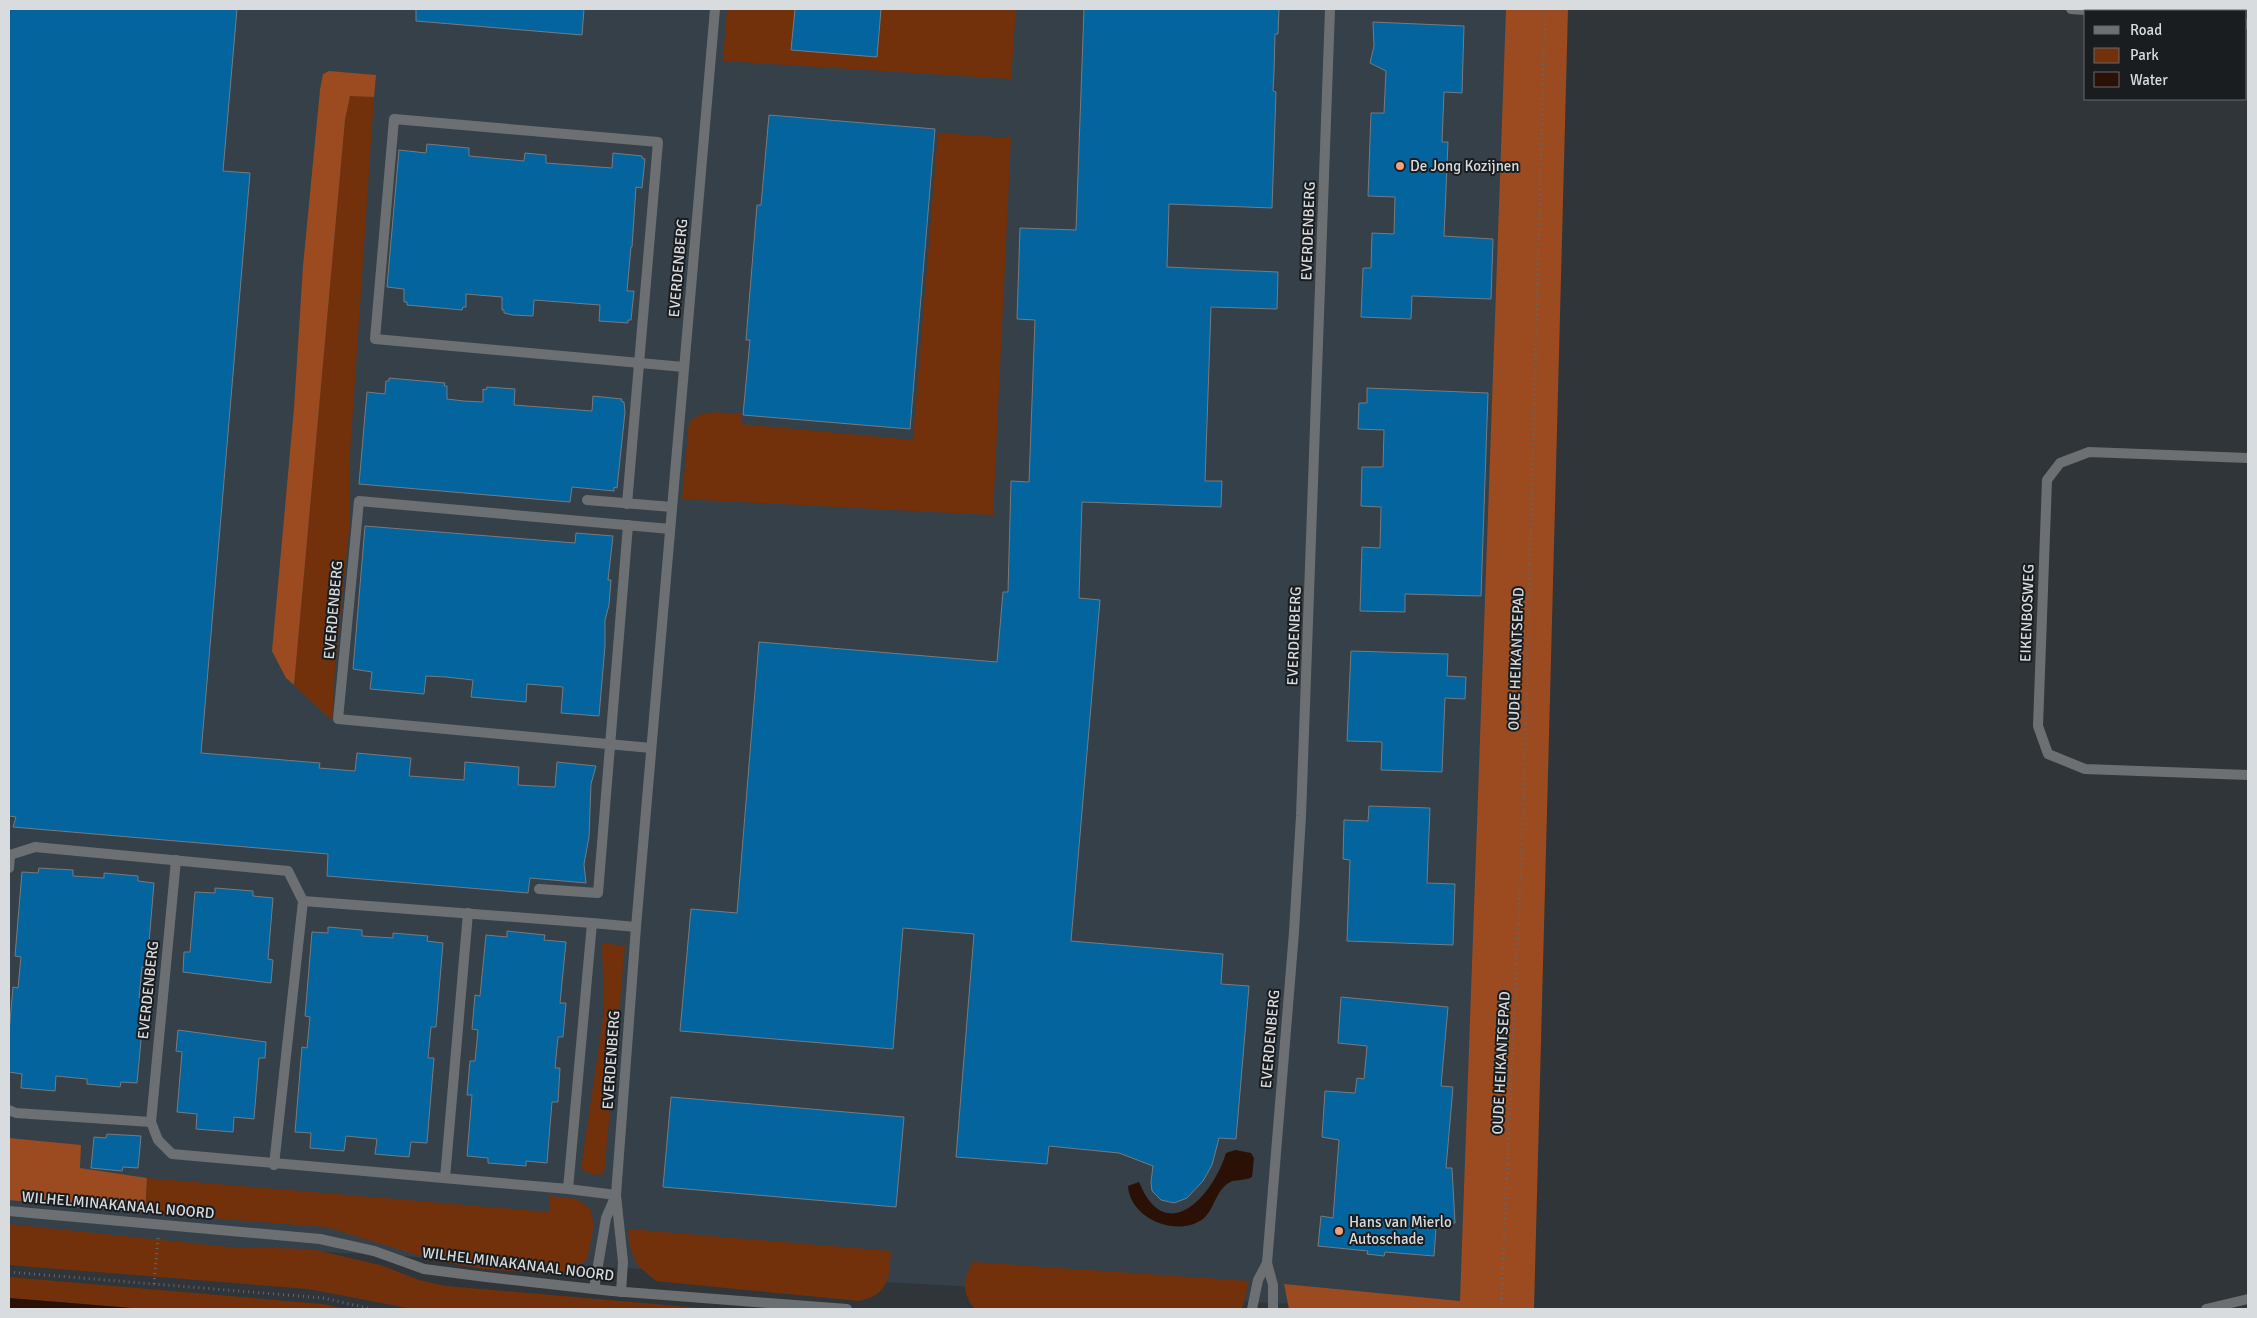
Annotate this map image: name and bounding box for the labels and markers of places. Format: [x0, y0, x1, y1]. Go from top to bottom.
place label: De Jong Kozijnen [1410, 157, 1520, 175]
marker: De Jong Kozijnen [1394, 160, 1406, 172]
place label: Hans van Mierlo Autoschade [1349, 1213, 1452, 1248]
marker: Hans van Mierlo Autoschade [1333, 1225, 1345, 1237]

